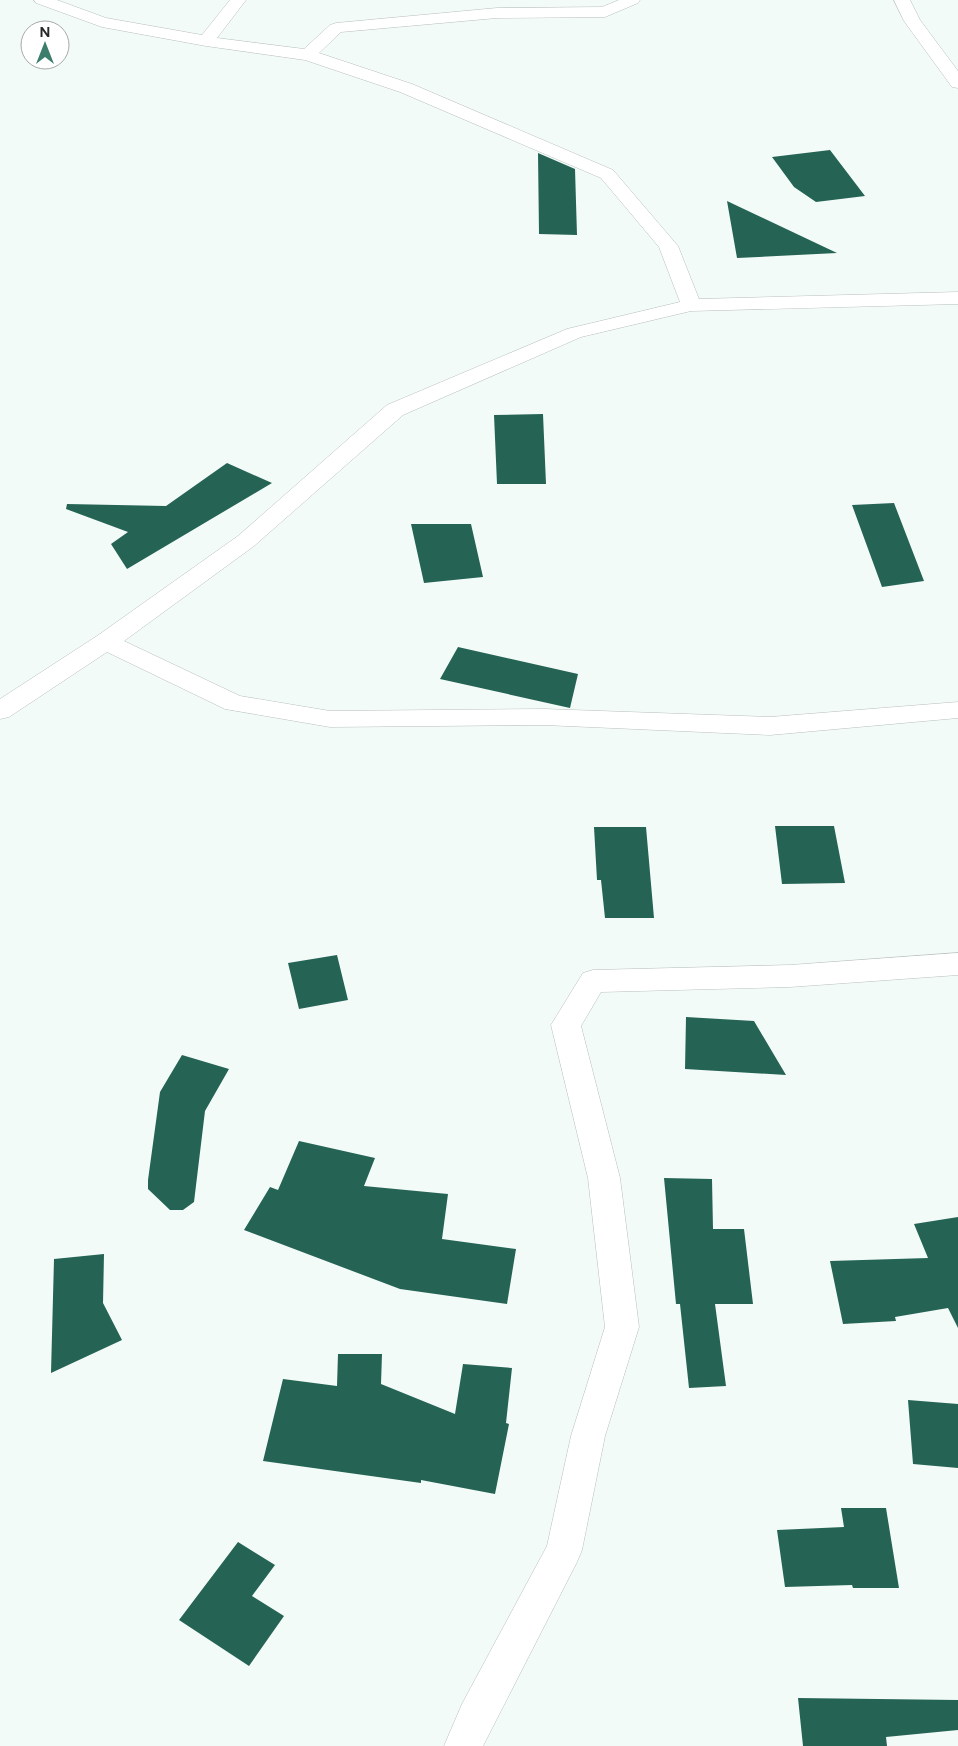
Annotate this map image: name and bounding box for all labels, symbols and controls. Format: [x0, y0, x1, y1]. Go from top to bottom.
north arrow [20, 20, 70, 70]
text: N [40, 24, 50, 41]

